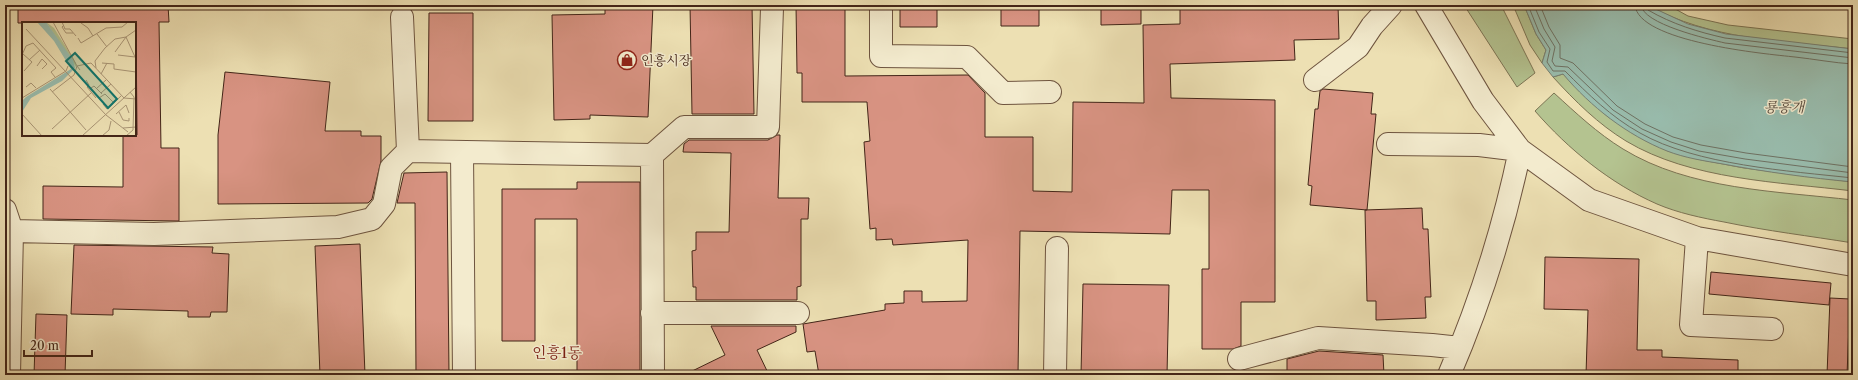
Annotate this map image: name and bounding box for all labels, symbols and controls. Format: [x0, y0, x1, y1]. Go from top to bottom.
inset map [22, 22, 136, 136]
shop icon: 인흥시장 [616, 49, 638, 71]
place label: 인흥시장 [641, 52, 692, 68]
water label: 룡흥개 [1764, 98, 1806, 116]
scale bar [24, 332, 92, 358]
text: 20 m [30, 338, 59, 353]
district label: 인흥1동 [532, 343, 582, 362]

